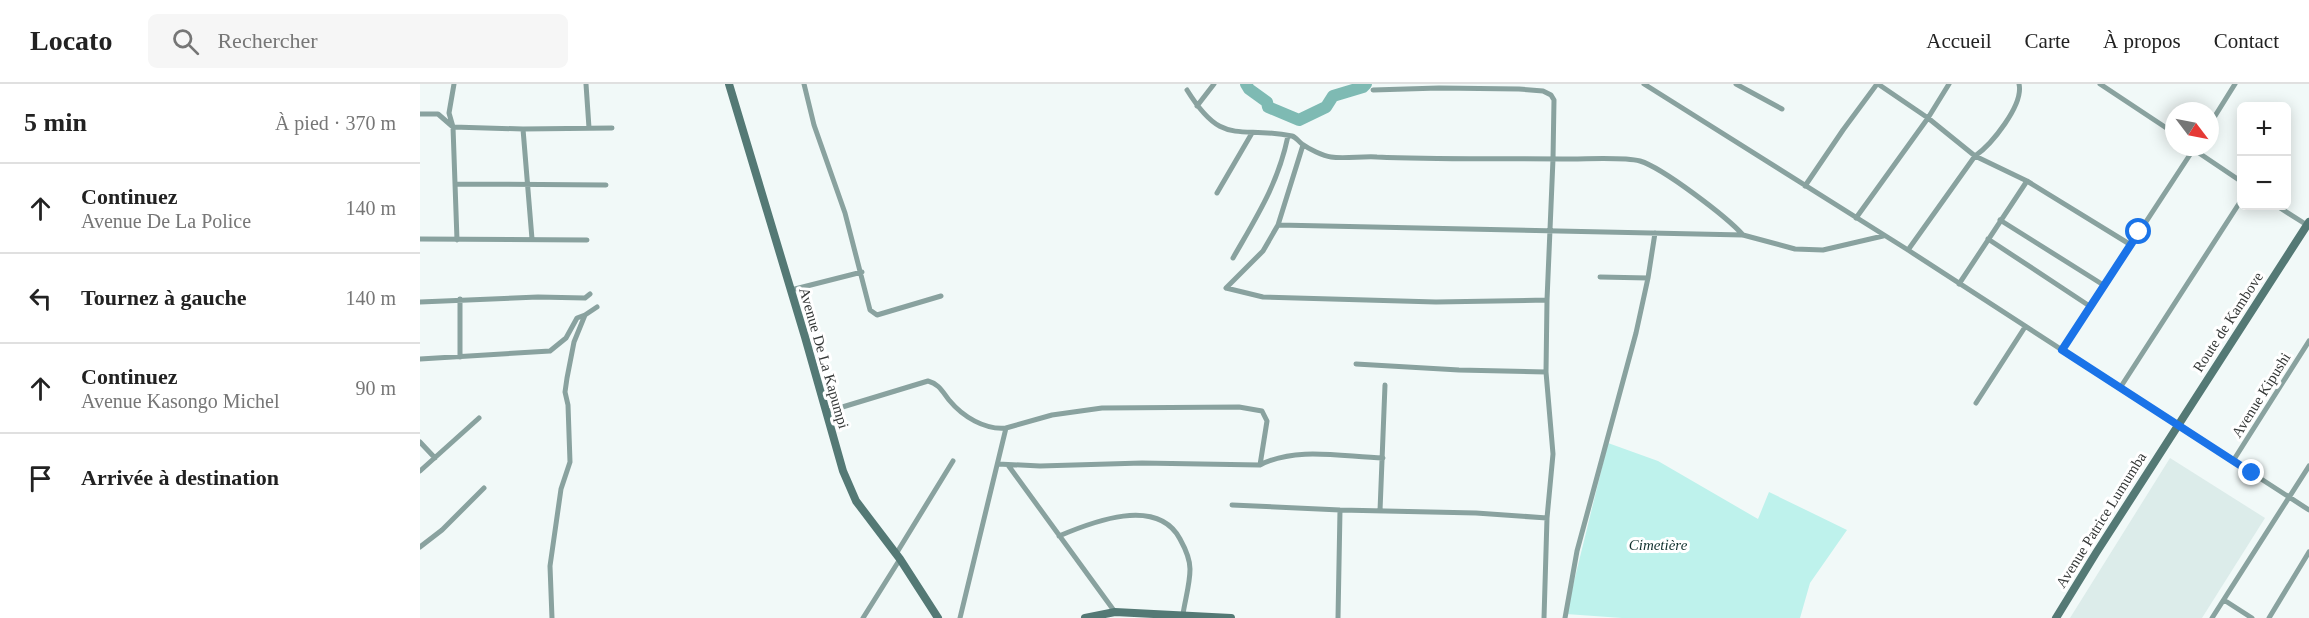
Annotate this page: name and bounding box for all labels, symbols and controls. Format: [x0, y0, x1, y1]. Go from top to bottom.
search box [148, 14, 568, 68]
text: Locato [30, 25, 112, 56]
icon: search [169, 25, 202, 58]
text: Rechercher [217, 28, 318, 53]
text: Accueil [1926, 29, 1992, 53]
text: Carte [2025, 29, 2070, 53]
text: À propos [2103, 29, 2181, 53]
text: Contact [2214, 29, 2279, 53]
north arrow [2165, 102, 2219, 156]
map controls [2237, 102, 2291, 210]
button: + [2237, 102, 2291, 156]
text: 5 min [24, 108, 87, 137]
text: À pied · 370 m [275, 112, 396, 134]
button: − [2237, 156, 2291, 210]
text: Continuez [81, 184, 178, 209]
icon: ahead [24, 192, 57, 225]
text: 140 m [345, 197, 396, 219]
text: Avenue De La Police [81, 210, 251, 232]
route start [2125, 218, 2151, 244]
street label: Route de Kambove [2190, 269, 2266, 375]
icon: left [24, 282, 57, 315]
text: Tournez à gauche [81, 285, 246, 310]
street label: Avenue De La Kapumpi [796, 286, 852, 430]
text: 140 m [345, 287, 396, 309]
street label: Avenue Kipushi [2229, 350, 2293, 440]
text: Continuez [81, 364, 178, 389]
icon: ahead [24, 372, 57, 405]
text: 90 m [355, 377, 396, 399]
text: Avenue Kasongo Michel [81, 390, 279, 412]
street label: Avenue Patrice Lumumba [2053, 449, 2149, 591]
route end [2238, 459, 2264, 485]
icon: arrive [24, 462, 57, 495]
text: Arrivée à destination [81, 465, 279, 490]
park label: Cimetière [1629, 537, 1688, 553]

